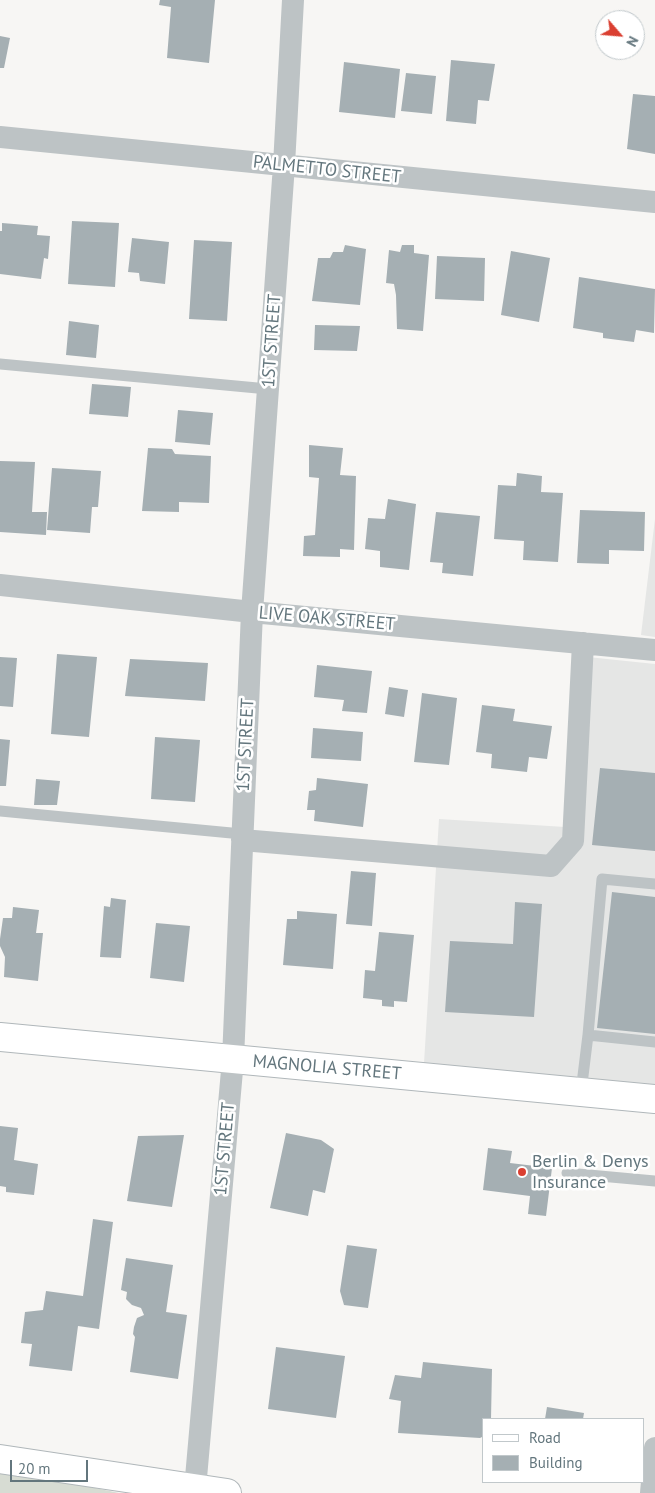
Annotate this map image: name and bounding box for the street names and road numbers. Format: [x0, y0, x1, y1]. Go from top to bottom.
street label: PALMETTO STREET [252, 151, 402, 189]
street label: 1ST STREET [258, 294, 286, 388]
street label: LIVE OAK STREET [258, 602, 396, 636]
street label: 1ST STREET [233, 698, 259, 792]
street label: MAGNOLIA STREET [252, 1051, 402, 1085]
street label: 1ST STREET [210, 1101, 240, 1197]

